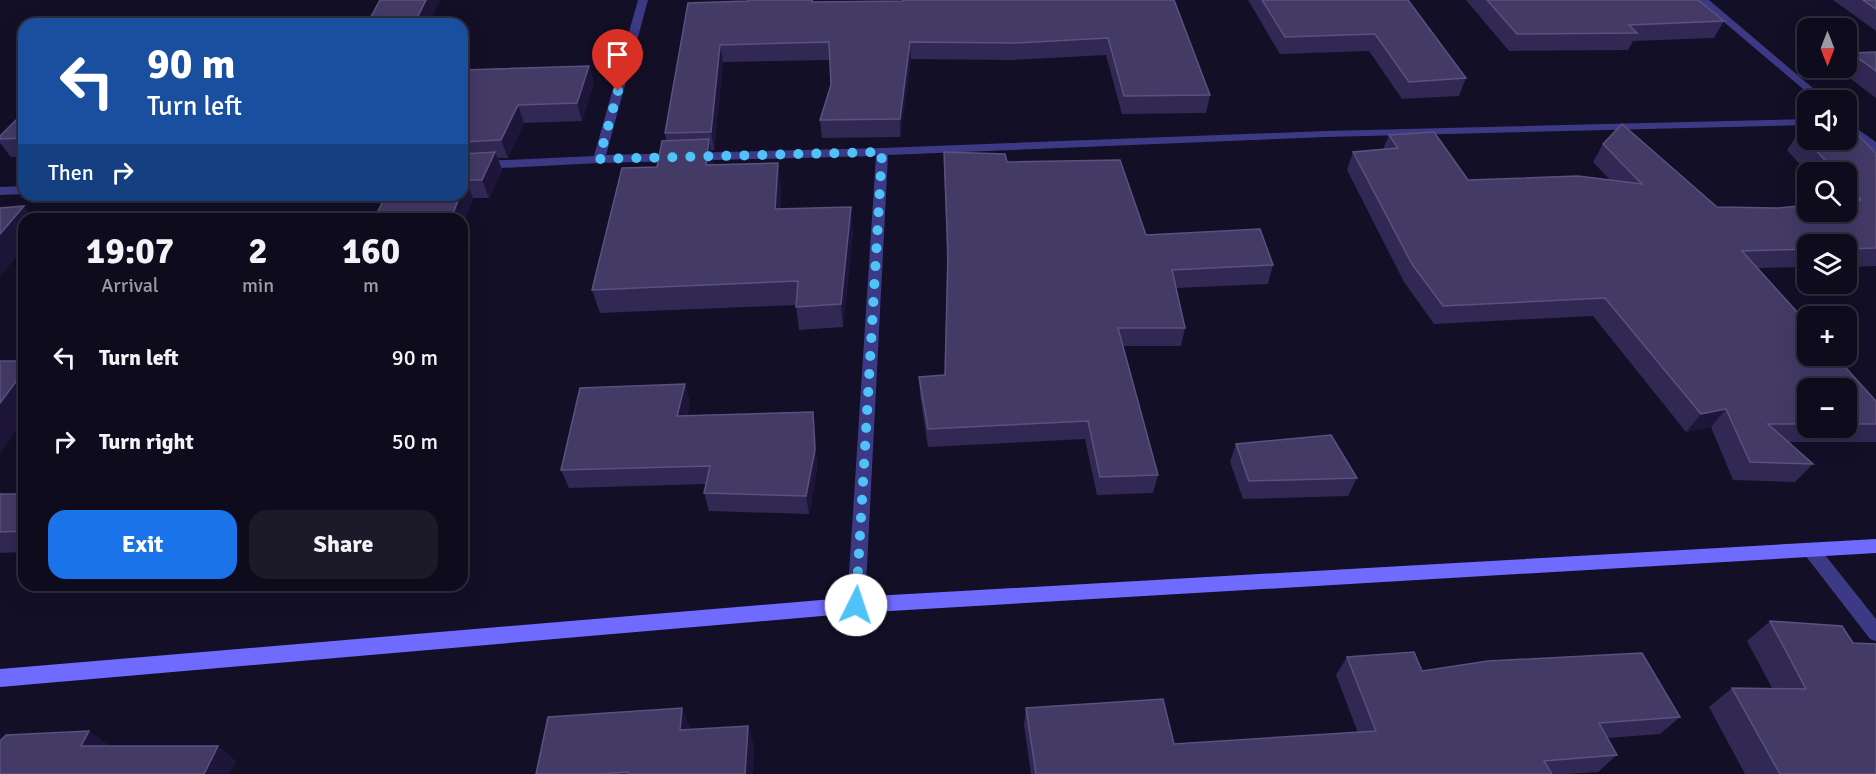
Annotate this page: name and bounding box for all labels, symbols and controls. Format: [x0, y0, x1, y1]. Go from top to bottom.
north arrow [1797, 18, 1857, 78]
map controls [1797, 18, 1857, 438]
pin [592, 29, 643, 91]
icon: arrive [601, 38, 634, 71]
text: 90 m [147, 39, 236, 90]
icon: left [48, 42, 126, 120]
text: Turn left [147, 90, 242, 123]
button: sound [1797, 90, 1857, 150]
icon: right [106, 156, 139, 189]
text: Then [48, 159, 94, 186]
button: search [1797, 162, 1857, 222]
text: 19:07 [86, 229, 174, 274]
text: 2 [248, 229, 268, 274]
text: 160 [342, 229, 400, 274]
button: layers [1797, 234, 1857, 294]
text: Arrival [101, 273, 159, 298]
text: min [242, 273, 274, 298]
text: m [363, 273, 379, 298]
button: + [1797, 306, 1857, 366]
icon: left [48, 341, 81, 374]
text: Turn left [99, 344, 179, 371]
text: 90 m [392, 344, 438, 371]
button: − [1797, 378, 1857, 438]
icon: right [48, 425, 81, 458]
text: Turn right [99, 428, 194, 455]
text: 50 m [392, 428, 438, 455]
button: Exit [48, 510, 237, 579]
button: Share [249, 510, 438, 579]
position arrow [824, 573, 888, 637]

